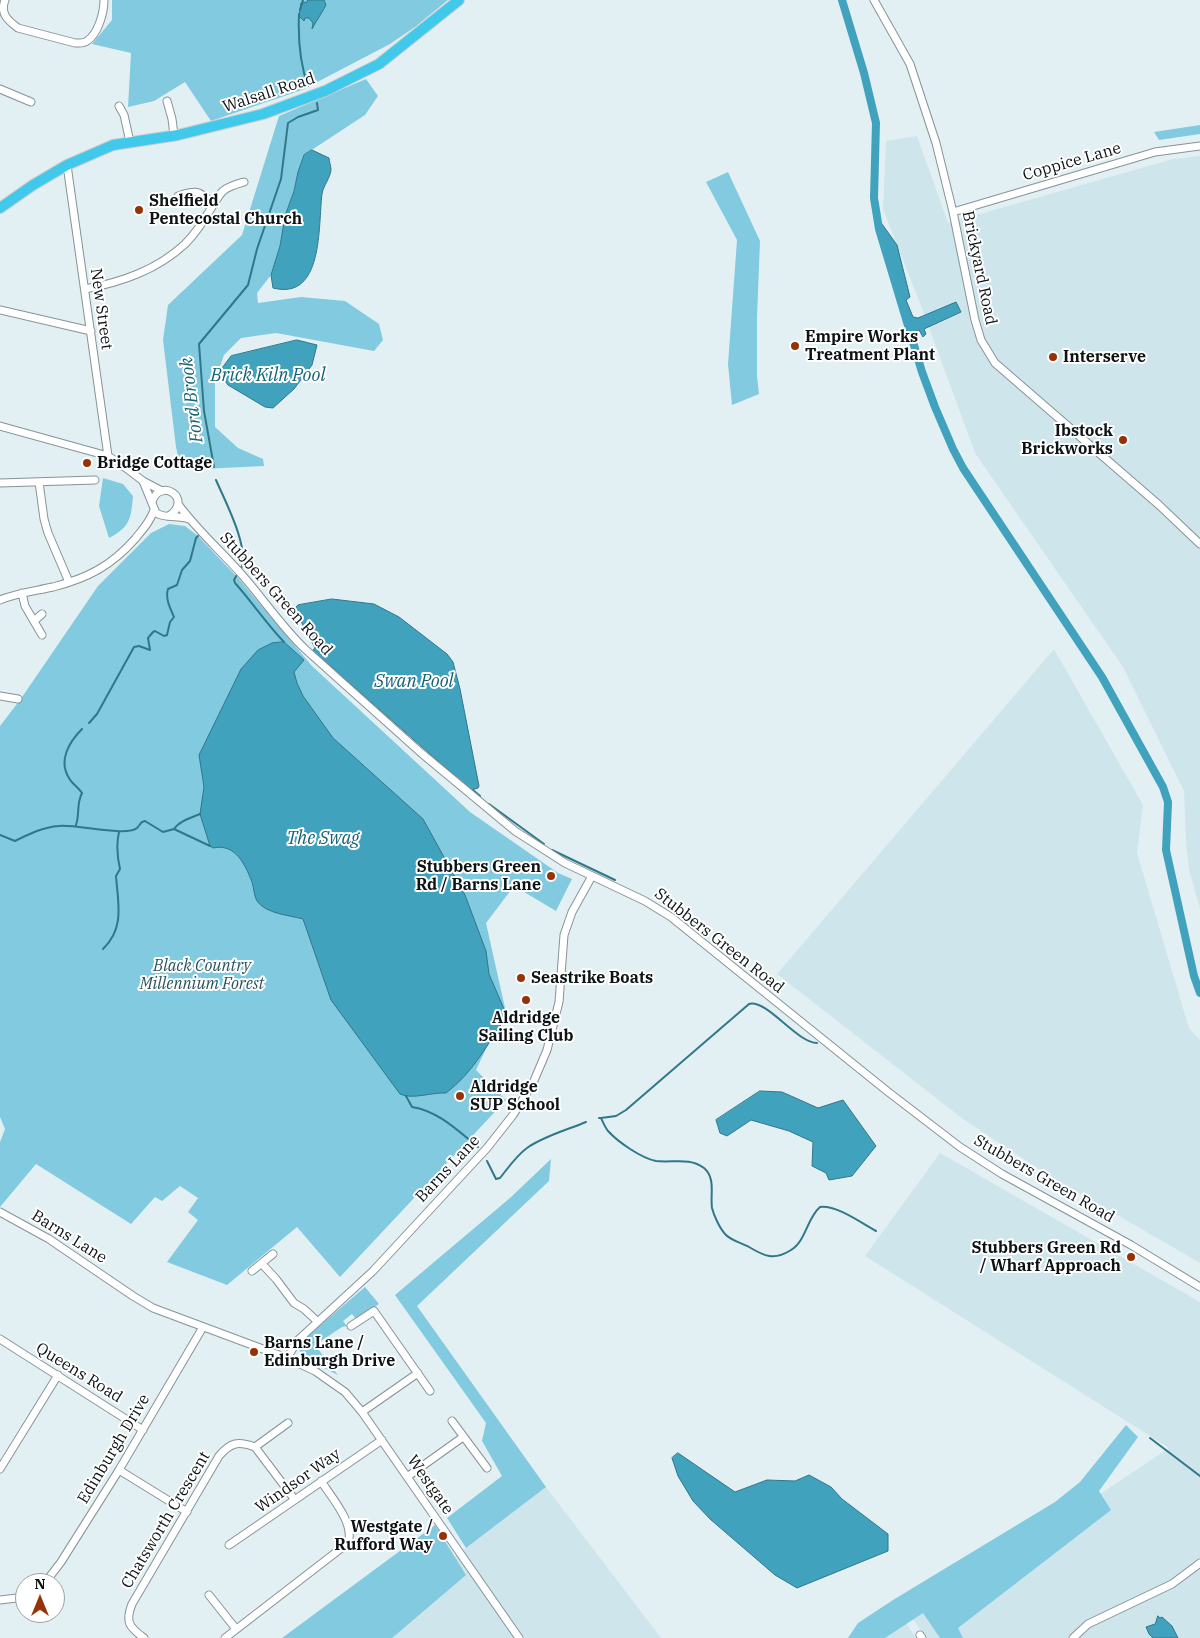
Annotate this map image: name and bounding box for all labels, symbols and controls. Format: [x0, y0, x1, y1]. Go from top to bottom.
street label: Walsall Road [220, 69, 318, 117]
street label: Coppice Lane [1021, 139, 1123, 185]
place label: Shelfield Pentecostal Church [149, 191, 302, 229]
marker: Shelfield Pentecostal Church [133, 204, 145, 216]
street label: Brickyard Road [958, 209, 1000, 327]
street label: New Street [86, 267, 116, 351]
place label: Empire Works Treatment Plant [805, 327, 935, 365]
marker: Empire Works Treatment Plant [789, 340, 801, 352]
place label: Interserve [1063, 347, 1146, 367]
marker: Interserve [1047, 351, 1059, 363]
water label: Ford Brook [176, 356, 208, 444]
water label: Brick Kiln Pool [210, 365, 326, 387]
place label: Ibstock Brickworks [1021, 421, 1113, 459]
marker: Ibstock Brickworks [1117, 434, 1129, 446]
place label: Bridge Cottage [97, 453, 212, 473]
marker: Bridge Cottage [81, 457, 93, 469]
street label: Stubbers Green Road [216, 528, 336, 660]
water label: Swan Pool [374, 671, 454, 693]
water label: The Swag [286, 828, 360, 850]
place label: Stubbers Green Rd / Barns Lane [416, 857, 541, 895]
marker: Stubbers Green Rd / Barns Lane [545, 870, 557, 882]
street label: Stubbers Green Road [650, 884, 788, 998]
park label: Black Country Millennium Forest [140, 956, 264, 994]
place label: Seastrike Boats [531, 968, 653, 988]
marker: Seastrike Boats [515, 972, 527, 984]
marker: Aldridge Sailing Club [520, 994, 532, 1006]
place label: Aldridge Sailing Club [479, 1008, 573, 1046]
place label: Aldridge SUP School [470, 1077, 560, 1115]
marker: Aldridge SUP School [454, 1090, 466, 1102]
street label: Barns Lane [412, 1131, 484, 1207]
street label: Stubbers Green Road [970, 1131, 1118, 1227]
street label: Barns Lane [28, 1206, 110, 1268]
place label: Stubbers Green Rd / Wharf Approach [972, 1238, 1121, 1276]
marker: Stubbers Green Rd / Wharf Approach [1125, 1251, 1137, 1263]
place label: Barns Lane / Edinburgh Drive [264, 1333, 395, 1371]
street label: Queens Road [32, 1339, 126, 1407]
marker: Barns Lane / Edinburgh Drive [248, 1346, 260, 1358]
street label: Edinburgh Drive [74, 1391, 154, 1507]
street label: Windsor Way [252, 1445, 344, 1517]
street label: Chatsworth Crescent [117, 1448, 215, 1592]
street label: Westgate [403, 1452, 457, 1518]
place label: Westgate / Rufford Way [334, 1517, 433, 1555]
marker: Westgate / Rufford Way [437, 1530, 449, 1542]
north arrow [15, 1573, 65, 1623]
text: N [34, 1575, 46, 1593]

